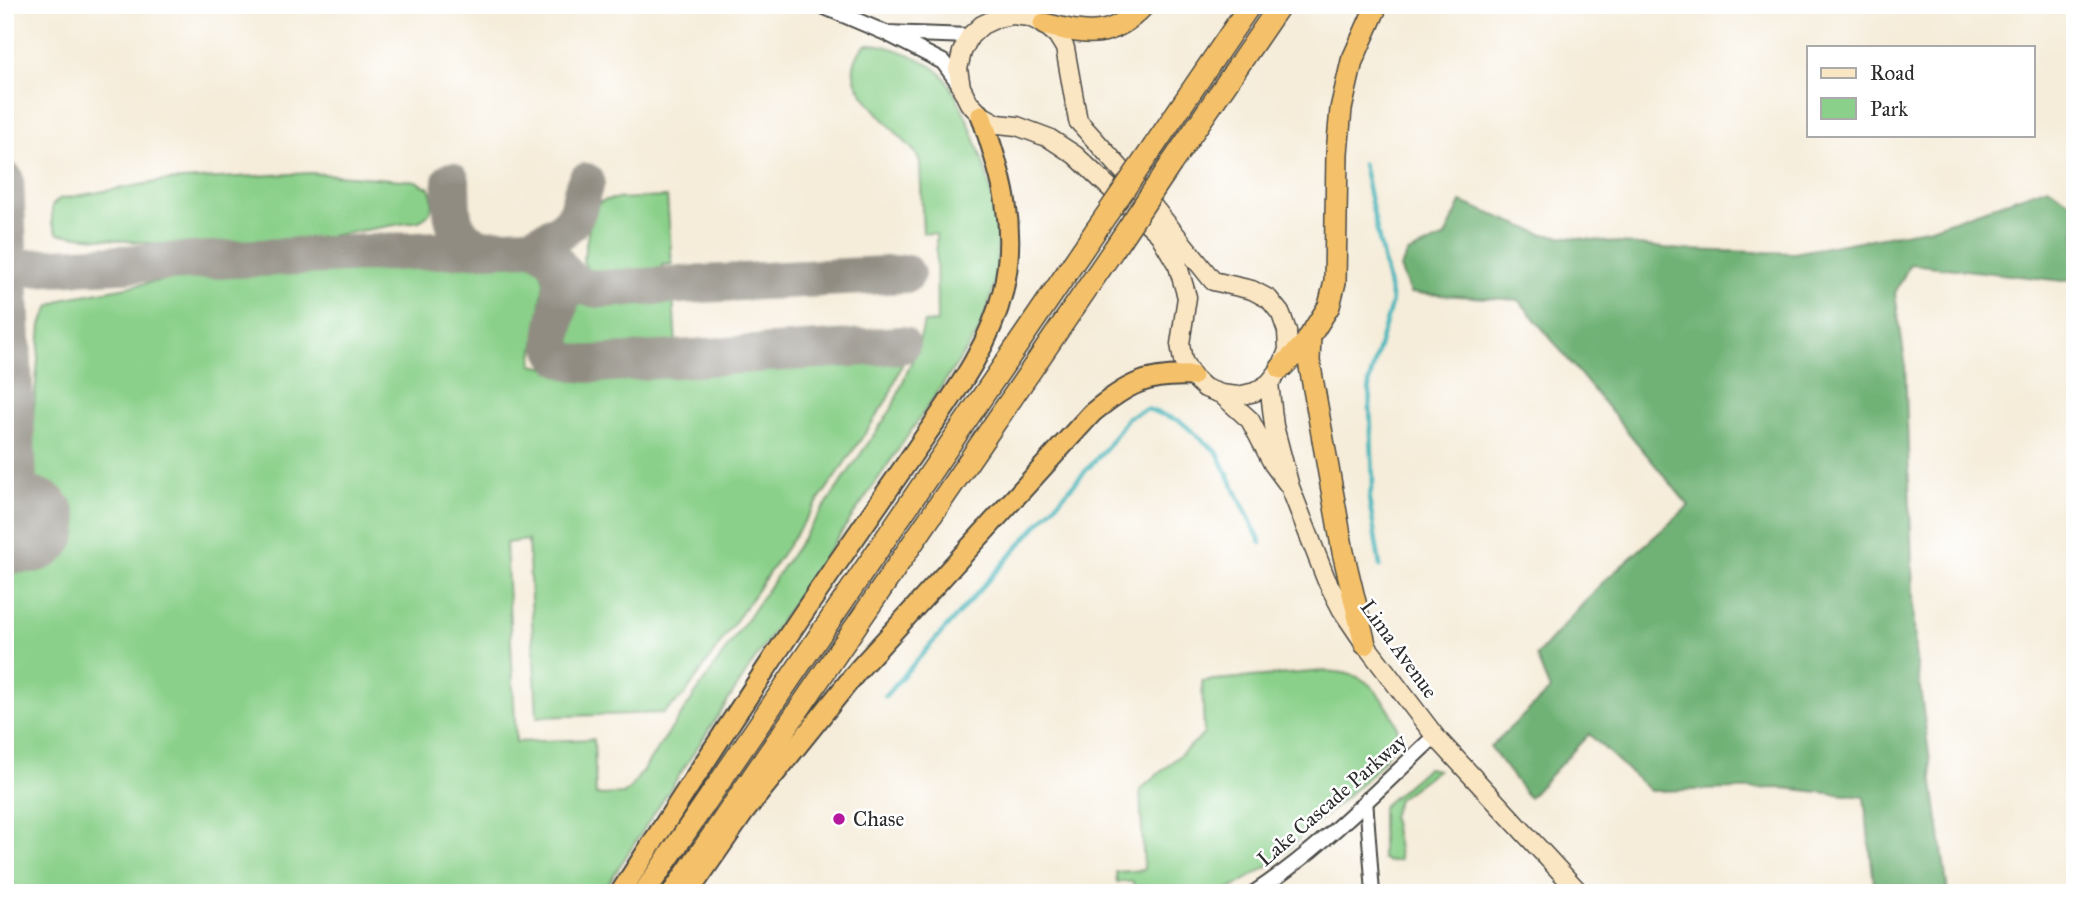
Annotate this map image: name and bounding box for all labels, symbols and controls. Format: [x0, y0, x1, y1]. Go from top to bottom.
legend [1807, 46, 2035, 136]
text: Road [1870, 60, 1915, 86]
text: Park [1870, 96, 1908, 122]
street label: Lima Avenue [1355, 595, 1444, 704]
street label: Lake Cascade Parkway [1252, 727, 1413, 872]
place label: Chase [853, 806, 905, 832]
marker: Chase [831, 811, 847, 827]

